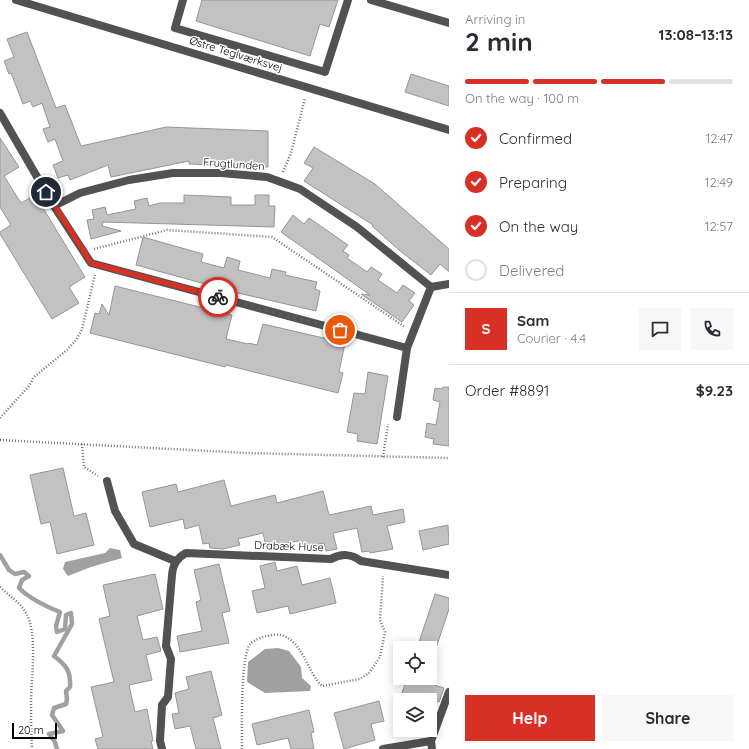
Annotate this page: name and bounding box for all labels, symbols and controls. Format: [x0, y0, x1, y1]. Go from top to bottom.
text: Arriving in [465, 11, 525, 27]
text: 2 min [465, 25, 533, 58]
text: 13:08–13:13 [659, 25, 733, 44]
street label: Østre Teglværksvej [188, 33, 284, 75]
text: On the way · 100 m [465, 90, 579, 106]
icon: check [465, 127, 487, 149]
text: Confirmed [499, 129, 572, 148]
text: 12:47 [705, 130, 733, 146]
street label: Frugtlunden [203, 155, 265, 173]
icon: check [465, 171, 487, 193]
text: Preparing [499, 173, 567, 192]
text: 12:49 [705, 174, 733, 190]
pin [29, 175, 63, 209]
icon: home [35, 181, 57, 203]
icon: check [465, 215, 487, 237]
text: On the way [499, 217, 578, 236]
text: 12:57 [705, 218, 733, 234]
text: Delivered [499, 261, 564, 280]
courier [198, 277, 238, 317]
icon: bike [207, 286, 229, 308]
button: chat [639, 308, 681, 350]
button: phone [691, 308, 733, 350]
text: Sam [517, 311, 549, 330]
pin [323, 313, 357, 347]
icon: bag [329, 319, 351, 341]
text: S [482, 319, 490, 338]
text: Courier · 4.4 [517, 330, 586, 346]
text: Order #8891 [465, 381, 549, 400]
text: $9.23 [696, 381, 733, 400]
street label: Drabæk Huse [254, 538, 324, 554]
map controls [393, 641, 437, 737]
button: locate [393, 641, 437, 685]
button: layers [393, 693, 437, 737]
button: Help [465, 695, 595, 741]
button: Share [603, 695, 733, 741]
scale bar [12, 721, 57, 740]
text: 20 m [18, 723, 44, 737]

